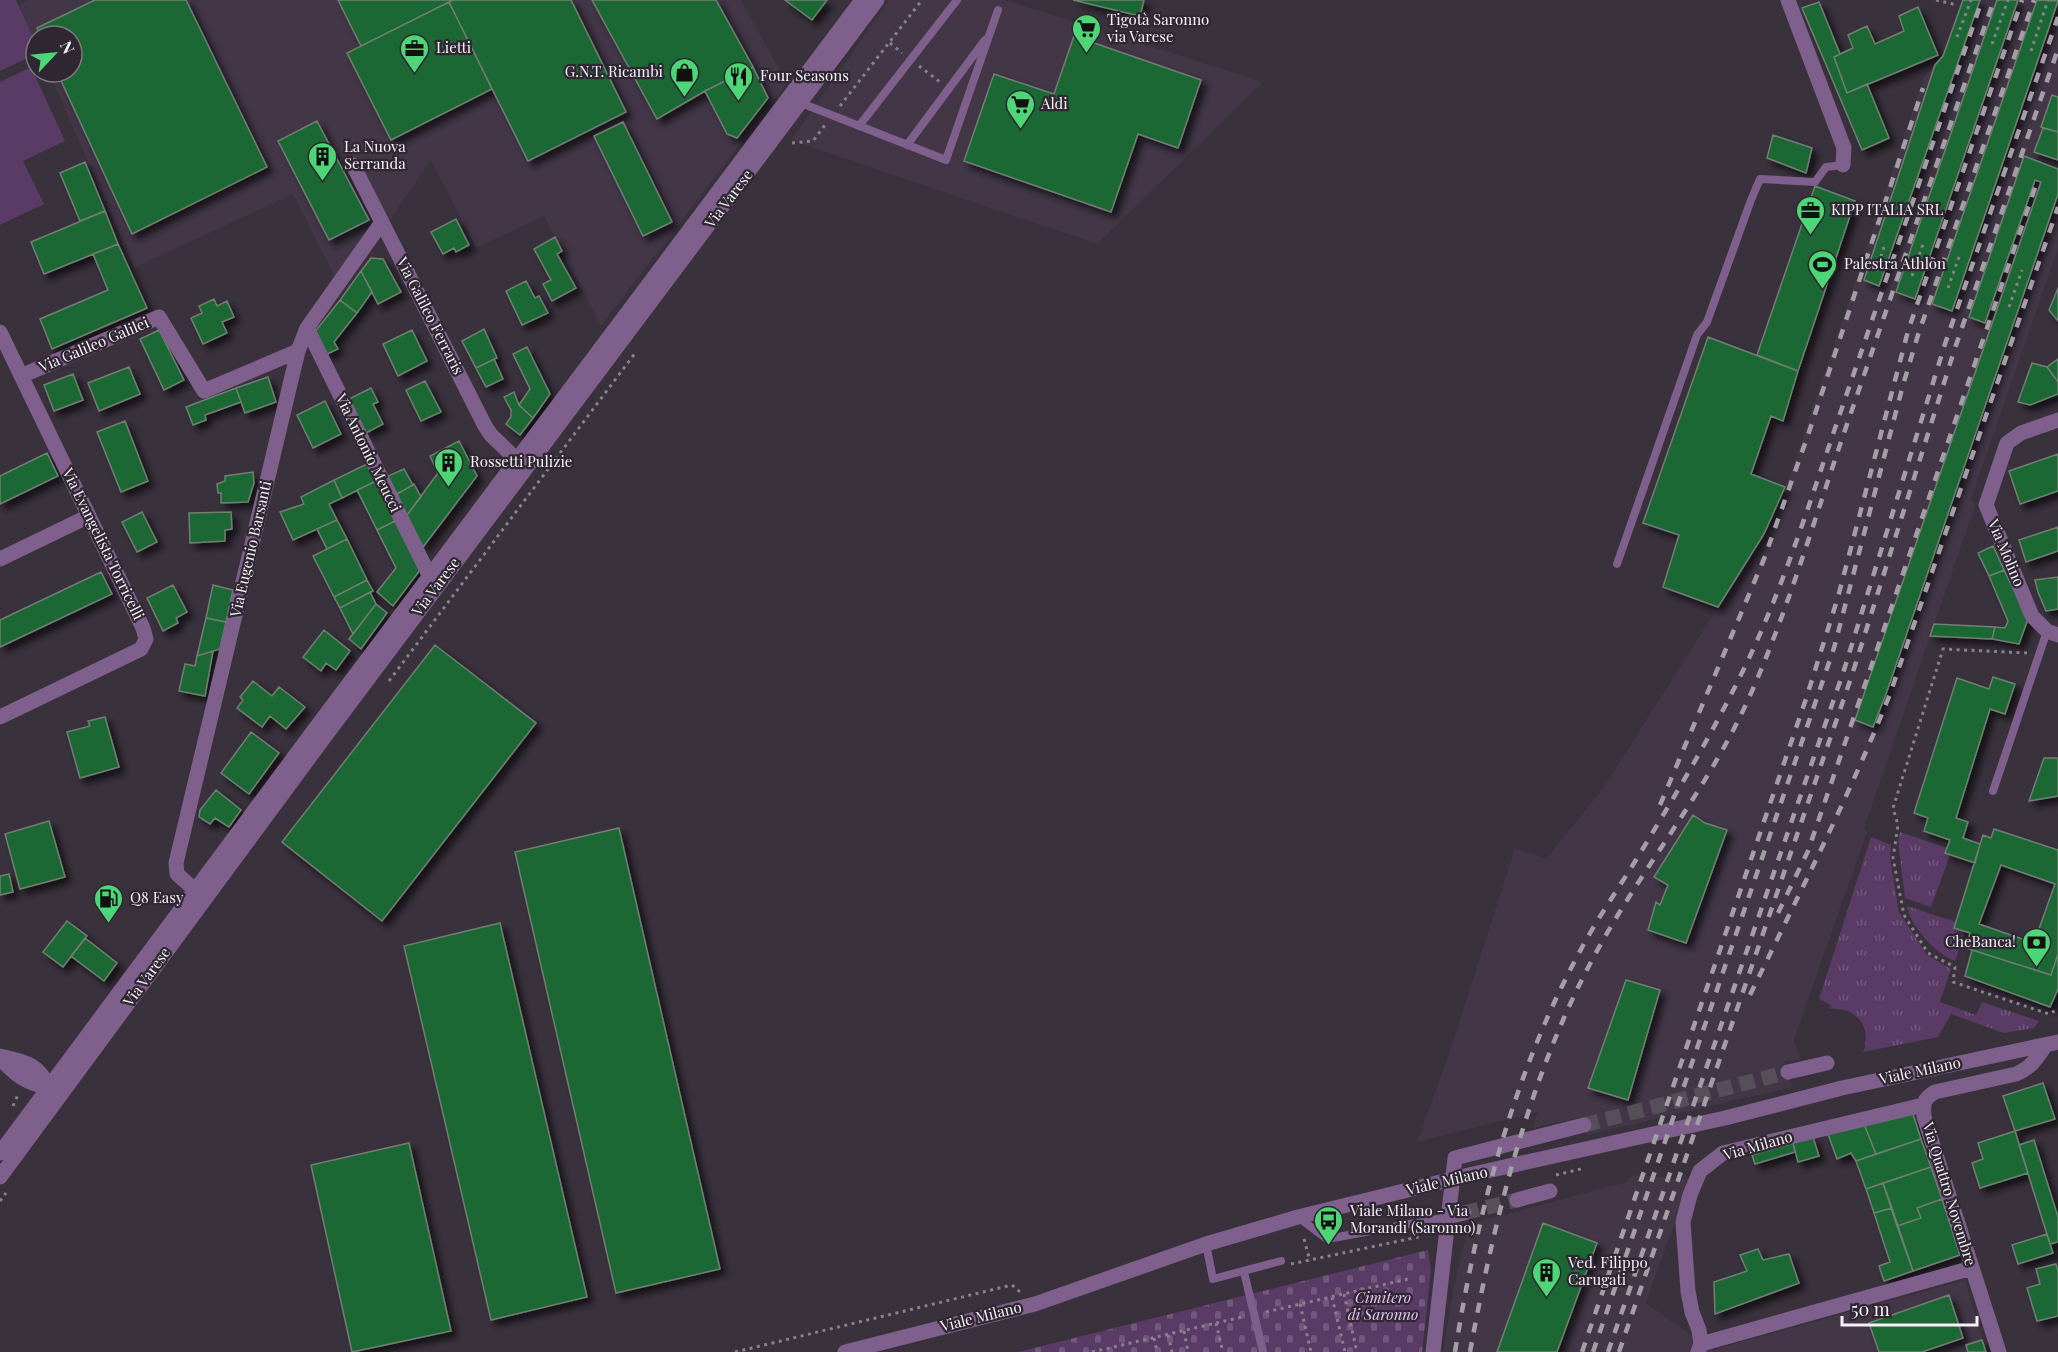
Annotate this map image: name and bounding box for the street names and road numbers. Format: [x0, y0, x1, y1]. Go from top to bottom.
street label: Via Varese [699, 165, 757, 232]
street label: Via Galileo Ferraris [392, 253, 469, 378]
street label: Via Galileo Galilei [35, 312, 152, 377]
street label: Via Antonio Meucci [331, 389, 406, 516]
street label: Via Evangelista Torricelli [58, 464, 150, 623]
street label: Via Eugenio Barsanti [224, 478, 276, 620]
street label: Via Molino [1983, 515, 2030, 589]
street label: Via Varese [406, 553, 464, 620]
street label: Via Varese [117, 943, 174, 1011]
street label: Viale Milano [1876, 1052, 1962, 1089]
street label: Via Quattro Novembre [1918, 1119, 1981, 1268]
street label: Via Milano [1720, 1126, 1795, 1165]
street label: Viale Milano [1403, 1161, 1489, 1199]
street label: Viale Milano [937, 1296, 1023, 1336]

